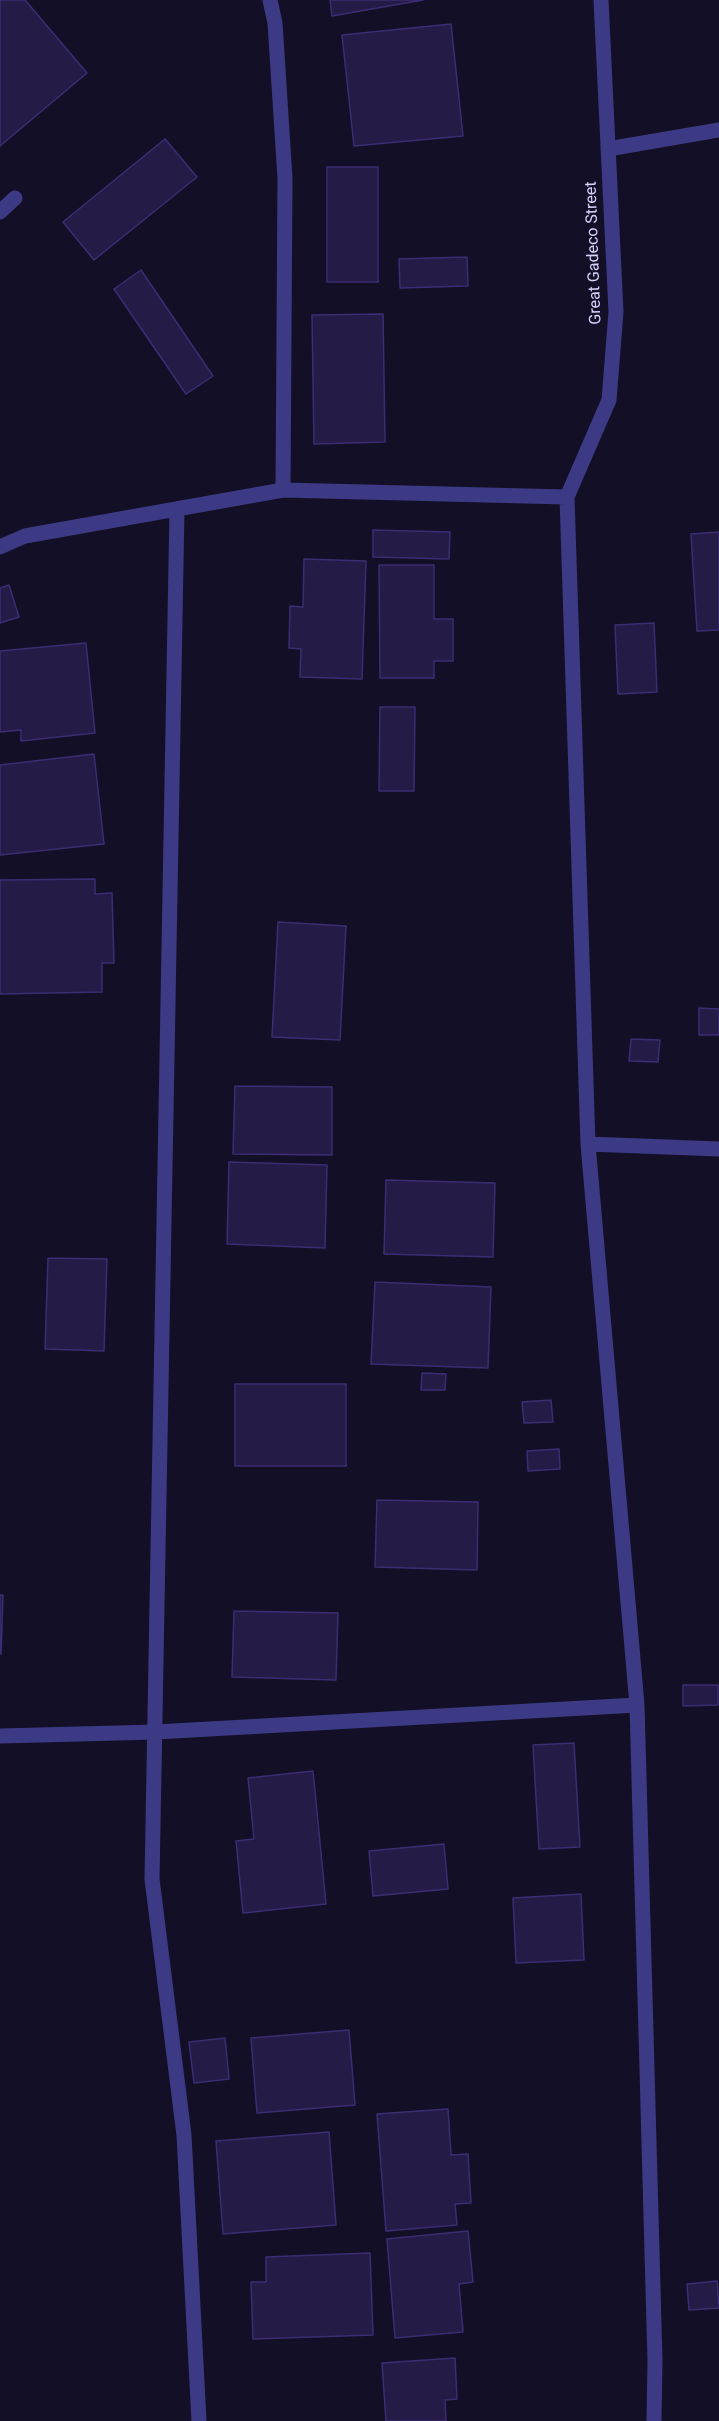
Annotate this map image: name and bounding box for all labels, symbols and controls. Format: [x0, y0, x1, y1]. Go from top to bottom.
street label: Great Gadeco Street [582, 181, 606, 325]

